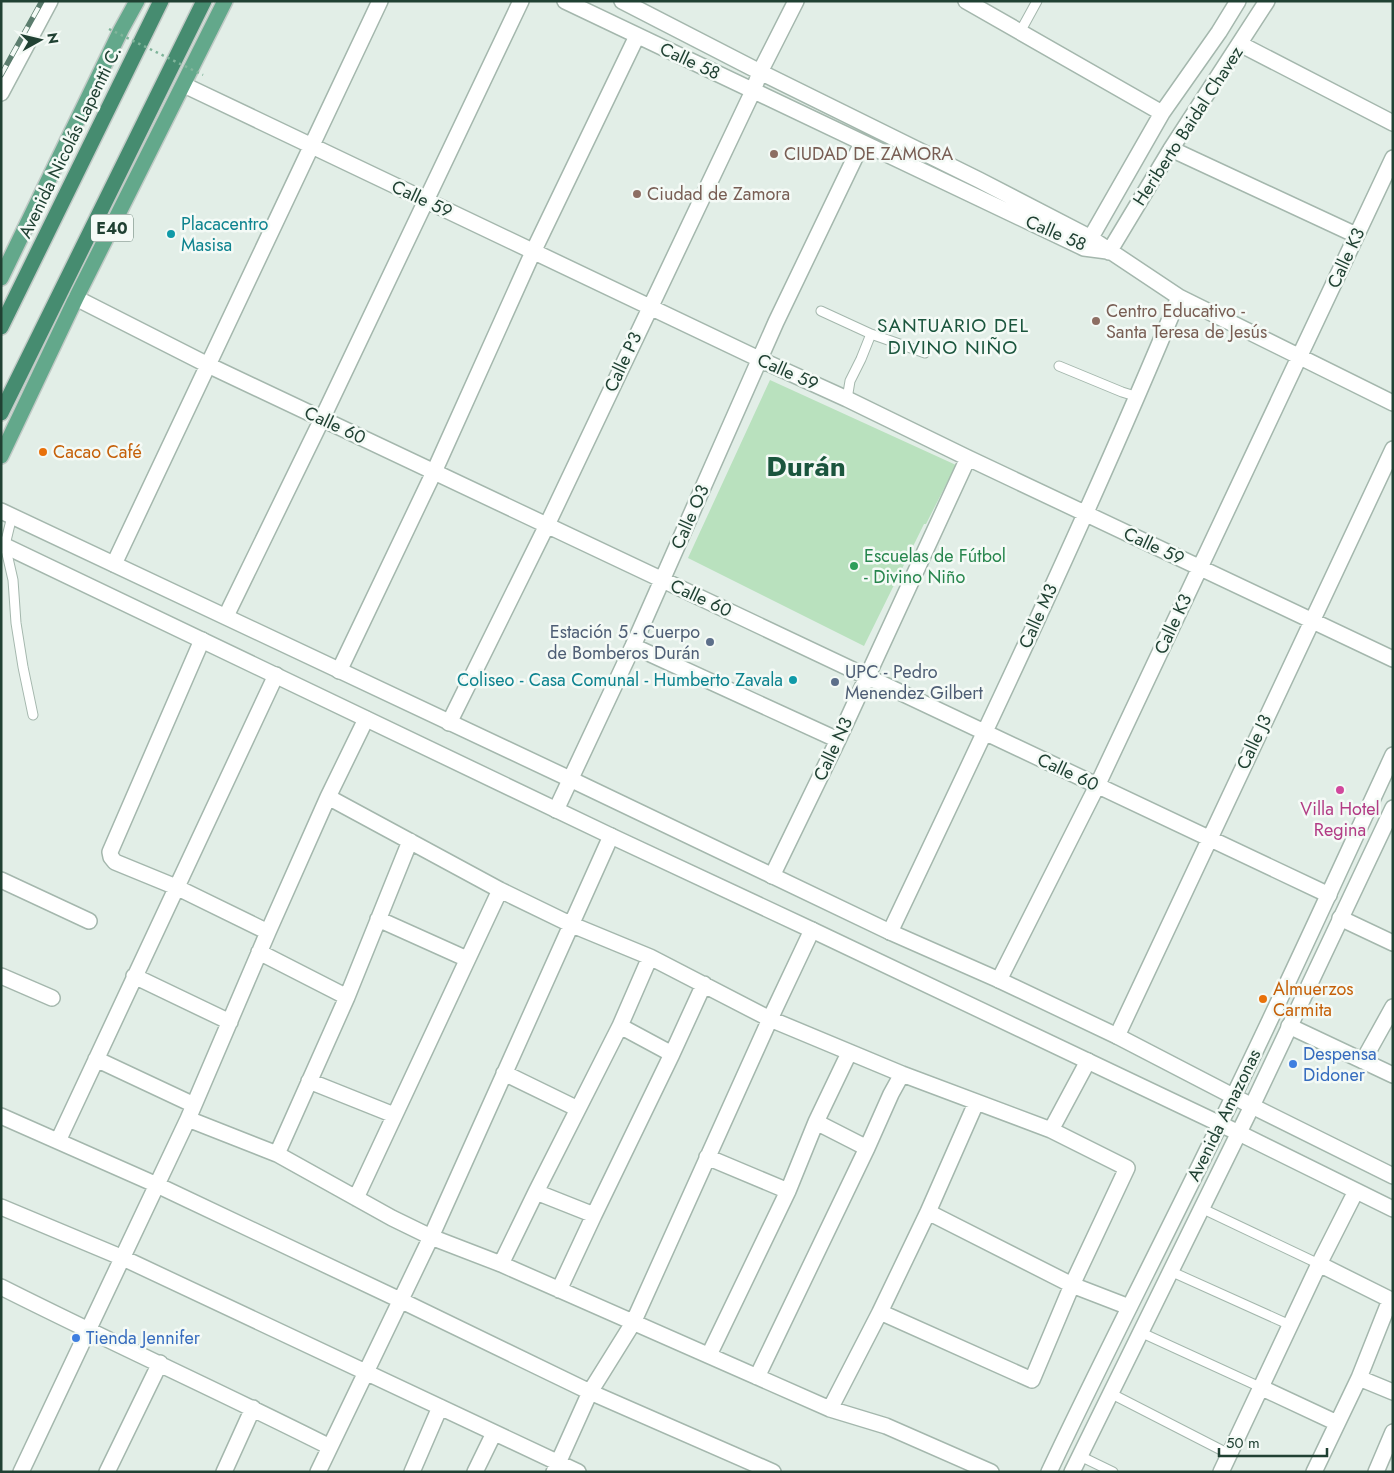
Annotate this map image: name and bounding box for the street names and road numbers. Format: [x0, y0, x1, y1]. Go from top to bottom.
street label: Calle 58 [656, 36, 724, 86]
street label: Heriberto Baidal Chavez [1127, 41, 1250, 211]
street label: Avenida Nicolás Lapentti C. [12, 42, 128, 242]
street label: Calle 59 [387, 174, 457, 224]
street label: Calle 58 [1022, 209, 1090, 257]
road number: E40 [91, 214, 133, 242]
street label: Calle K3 [1321, 223, 1371, 292]
street label: Calle P3 [598, 328, 648, 396]
street label: Calle 59 [753, 347, 823, 397]
street label: Calle 60 [300, 399, 370, 451]
street label: Calle O3 [664, 481, 716, 553]
street label: Calle 59 [1119, 521, 1189, 571]
street label: Calle 60 [666, 572, 736, 624]
street label: Calle M3 [1012, 579, 1064, 653]
street label: Calle K3 [1148, 589, 1198, 658]
street label: Calle J3 [1230, 710, 1278, 774]
street label: Calle N3 [807, 713, 859, 785]
street label: Calle 60 [1033, 746, 1103, 798]
street label: Avenida Amazonas [1181, 1045, 1267, 1185]

